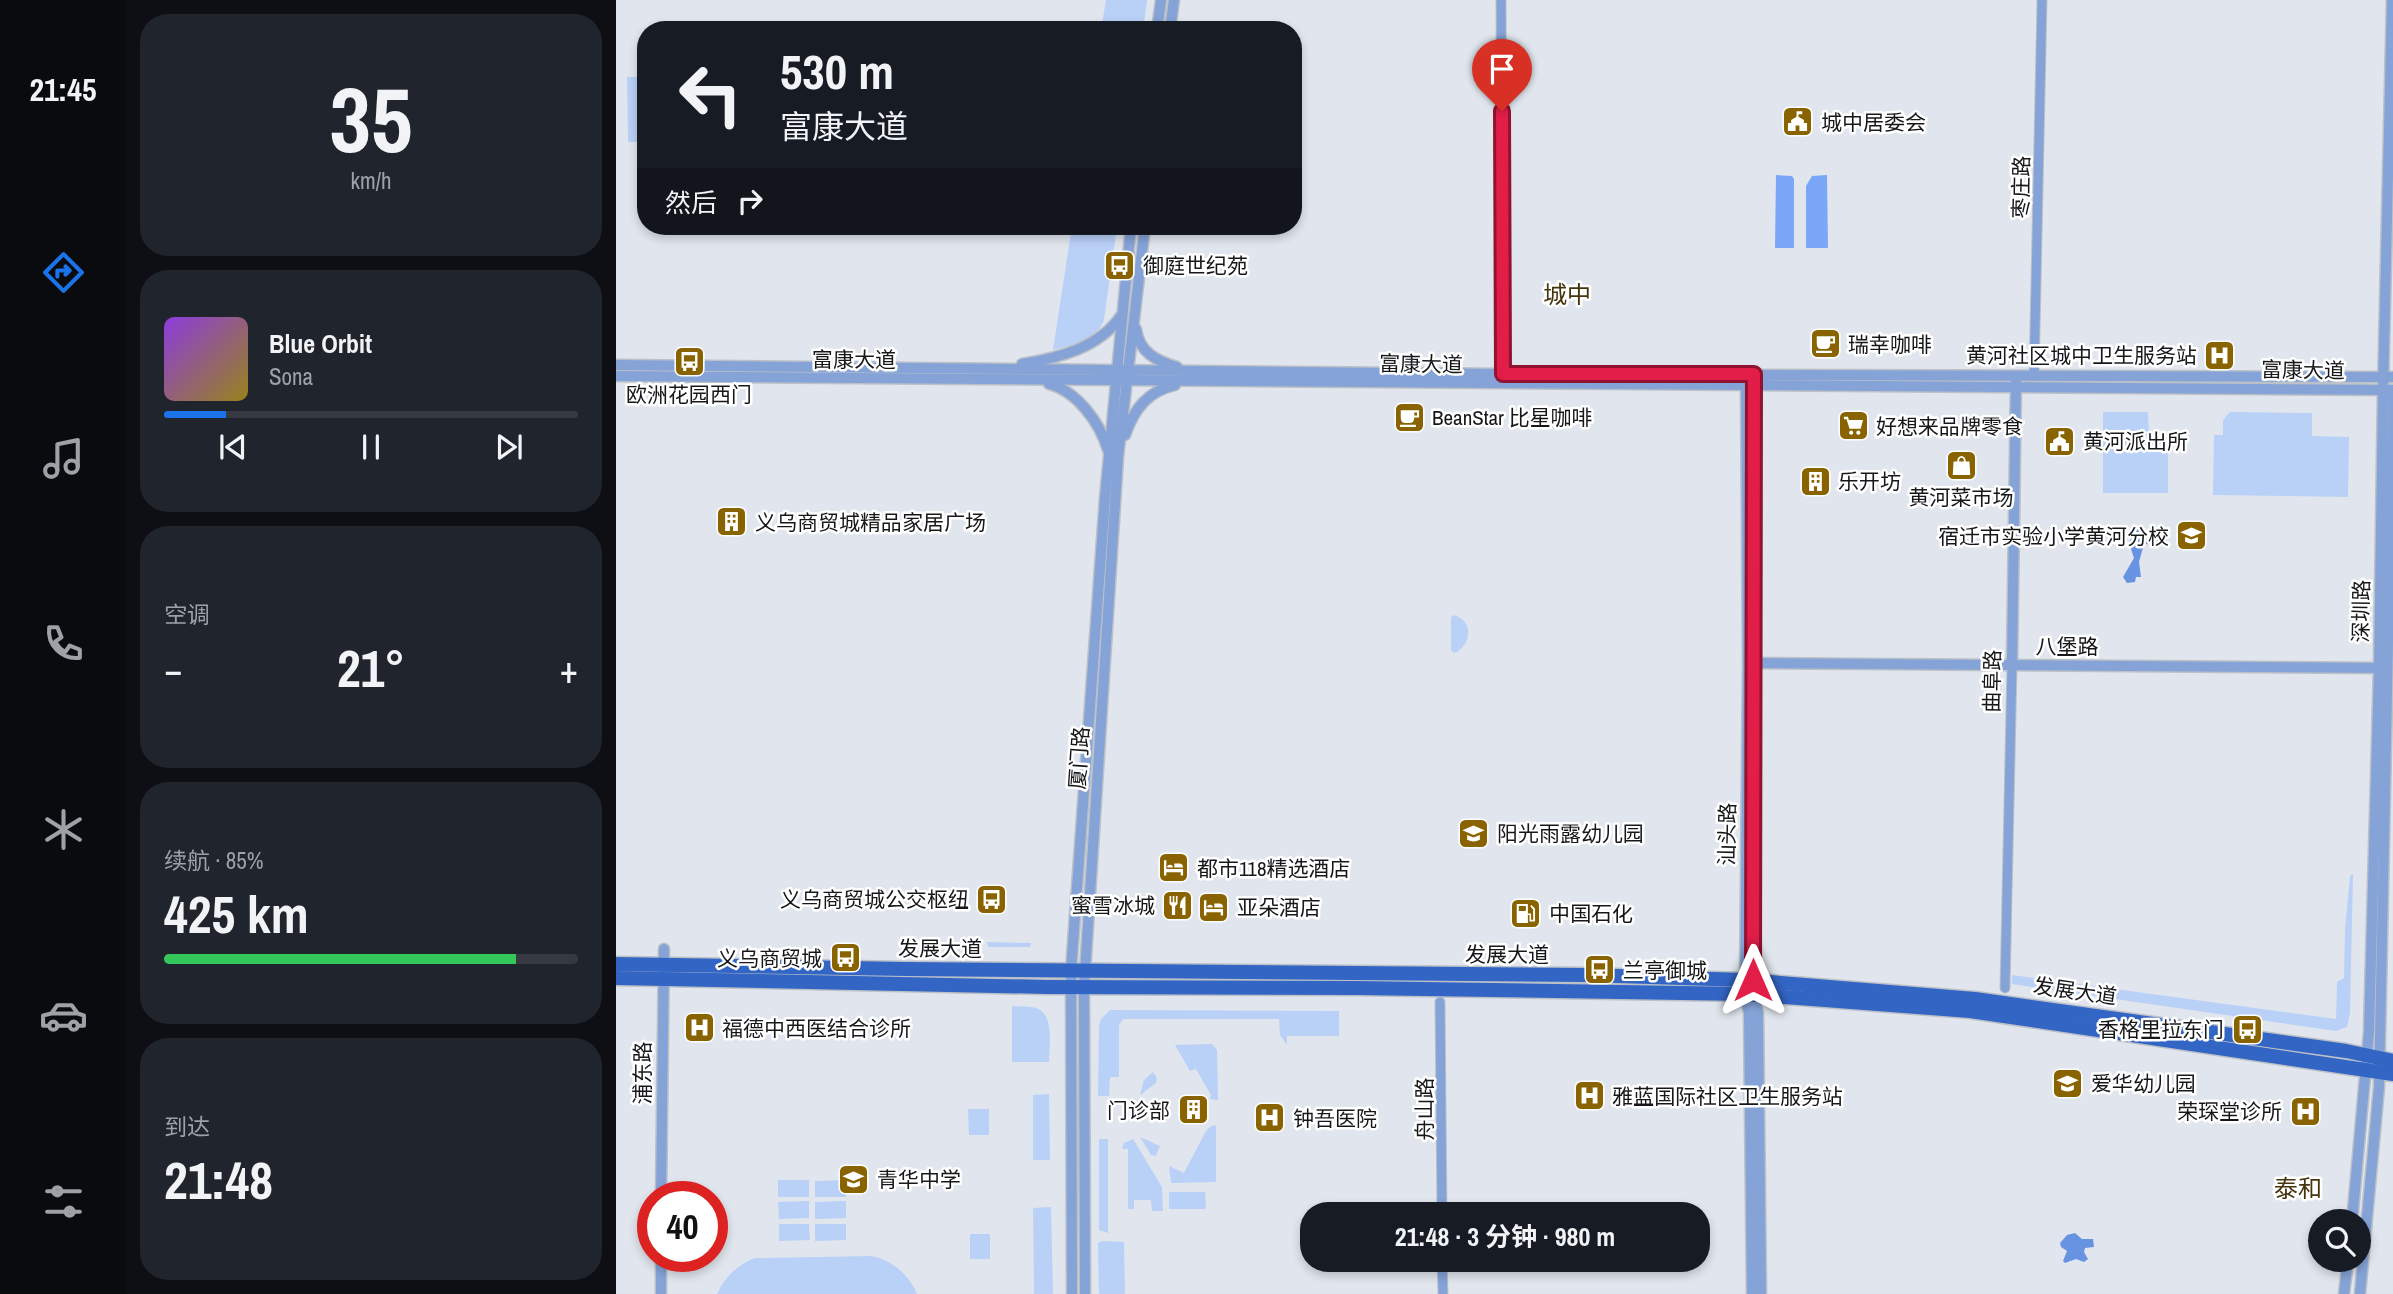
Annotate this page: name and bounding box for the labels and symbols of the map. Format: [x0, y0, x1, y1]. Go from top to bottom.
pin [1472, 39, 1532, 111]
public building icon: 城中居委会 [1781, 105, 1815, 139]
place label: 城中居委会 [1821, 108, 1926, 137]
street label: 枣庄路 [2006, 155, 2036, 219]
bus stop icon: 御庭世纪苑 [1103, 248, 1137, 282]
place label: 御庭世纪苑 [1143, 251, 1248, 280]
district label: 城中 [1543, 278, 1591, 310]
cafe icon: 瑞幸咖啡 [1808, 327, 1842, 361]
place label: 瑞幸咖啡 [1848, 330, 1932, 359]
hospital icon: 黄河社区城中卫生服务站 [2203, 338, 2237, 372]
place label: 黄河社区城中卫生服务站 [1966, 341, 2197, 370]
bus stop icon: 欧洲花园西门 [672, 345, 706, 379]
street label: 富康大道 [812, 345, 896, 374]
street label: 富康大道 [1379, 349, 1463, 379]
street label: 富康大道 [2261, 355, 2345, 385]
place label: 欧洲花园西门 [626, 380, 752, 409]
cafe icon: BeanStar 比星咖啡 [1392, 400, 1426, 434]
place label: BeanStar 比星咖啡 [1432, 403, 1593, 432]
supermarket icon: 好想来品牌零食 [1836, 409, 1870, 443]
place label: 好想来品牌零食 [1876, 412, 2023, 441]
public building icon: 黄河派出所 [2043, 424, 2077, 458]
place label: 黄河派出所 [2083, 427, 2188, 456]
shop icon: 黄河菜市场 [1944, 448, 1978, 482]
building icon: 乐开坊 [1798, 464, 1832, 498]
place label: 乐开坊 [1838, 467, 1901, 496]
place label: 黄河菜市场 [1909, 483, 2014, 512]
building icon: 义乌商贸城精品家居广场 [715, 505, 749, 539]
place label: 义乌商贸城精品家居广场 [755, 508, 986, 537]
school or university icon: 宿迁市实验小学黄河分校 [2175, 519, 2209, 553]
place label: 宿迁市实验小学黄河分校 [1938, 522, 2169, 551]
street label: 深圳路 [2346, 579, 2376, 643]
street label: 八堡路 [2036, 632, 2099, 661]
street label: 曲阜路 [1977, 649, 2007, 713]
street label: 厦门路 [1062, 726, 1096, 790]
street label: 汕头路 [1712, 802, 1742, 866]
school or university icon: 阳光雨露幼儿园 [1457, 816, 1491, 850]
place label: 阳光雨露幼儿园 [1497, 819, 1644, 848]
hotel icon: 都市118精选酒店 [1157, 851, 1191, 885]
place label: 都市118精选酒店 [1197, 854, 1350, 883]
bus stop icon: 义乌商贸城公交枢纽 [975, 882, 1009, 916]
place label: 义乌商贸城公交枢纽 [780, 885, 969, 914]
restaurant icon: 蜜雪冰城 [1161, 888, 1195, 922]
hotel icon: 亚朵酒店 [1197, 890, 1231, 924]
place label: 蜜雪冰城 [1071, 891, 1155, 920]
place label: 亚朵酒店 [1237, 893, 1321, 922]
fuel station icon: 中国石化 [1509, 896, 1543, 930]
place label: 中国石化 [1549, 899, 1633, 928]
street label: 发展大道 [898, 934, 982, 963]
street label: 发展大道 [1465, 940, 1549, 969]
bus stop icon: 义乌商贸城 [828, 941, 862, 975]
position arrow [1716, 943, 1790, 1017]
place label: 义乌商贸城 [717, 944, 822, 973]
bus stop icon: 兰亭御城 [1583, 953, 1617, 987]
place label: 兰亭御城 [1623, 956, 1707, 985]
street label: 发展大道 [2031, 971, 2119, 1011]
hospital icon: 福德中西医结合诊所 [682, 1011, 716, 1045]
bus stop icon: 香格里拉东门 [2230, 1012, 2264, 1046]
place label: 福德中西医结合诊所 [722, 1014, 911, 1043]
place label: 香格里拉东门 [2098, 1015, 2224, 1044]
street label: 浦东路 [628, 1042, 657, 1105]
school or university icon: 爱华幼儿园 [2051, 1066, 2085, 1100]
place label: 爱华幼儿园 [2091, 1069, 2196, 1098]
street label: 舟山路 [1410, 1078, 1439, 1141]
hospital icon: 雅蓝国际社区卫生服务站 [1572, 1079, 1606, 1113]
place label: 雅蓝国际社区卫生服务站 [1612, 1082, 1843, 1111]
building icon: 门诊部 [1176, 1093, 1210, 1127]
hospital icon: 荣琛堂诊所 [2288, 1094, 2322, 1128]
place label: 门诊部 [1107, 1096, 1170, 1125]
place label: 荣琛堂诊所 [2177, 1097, 2282, 1126]
hospital icon: 钟吾医院 [1253, 1101, 1287, 1135]
place label: 钟吾医院 [1293, 1104, 1377, 1133]
school or university icon: 青华中学 [837, 1162, 871, 1196]
place label: 青华中学 [877, 1165, 961, 1194]
district label: 泰和 [2274, 1172, 2322, 1204]
speed limit sign: 40 [637, 1181, 728, 1272]

